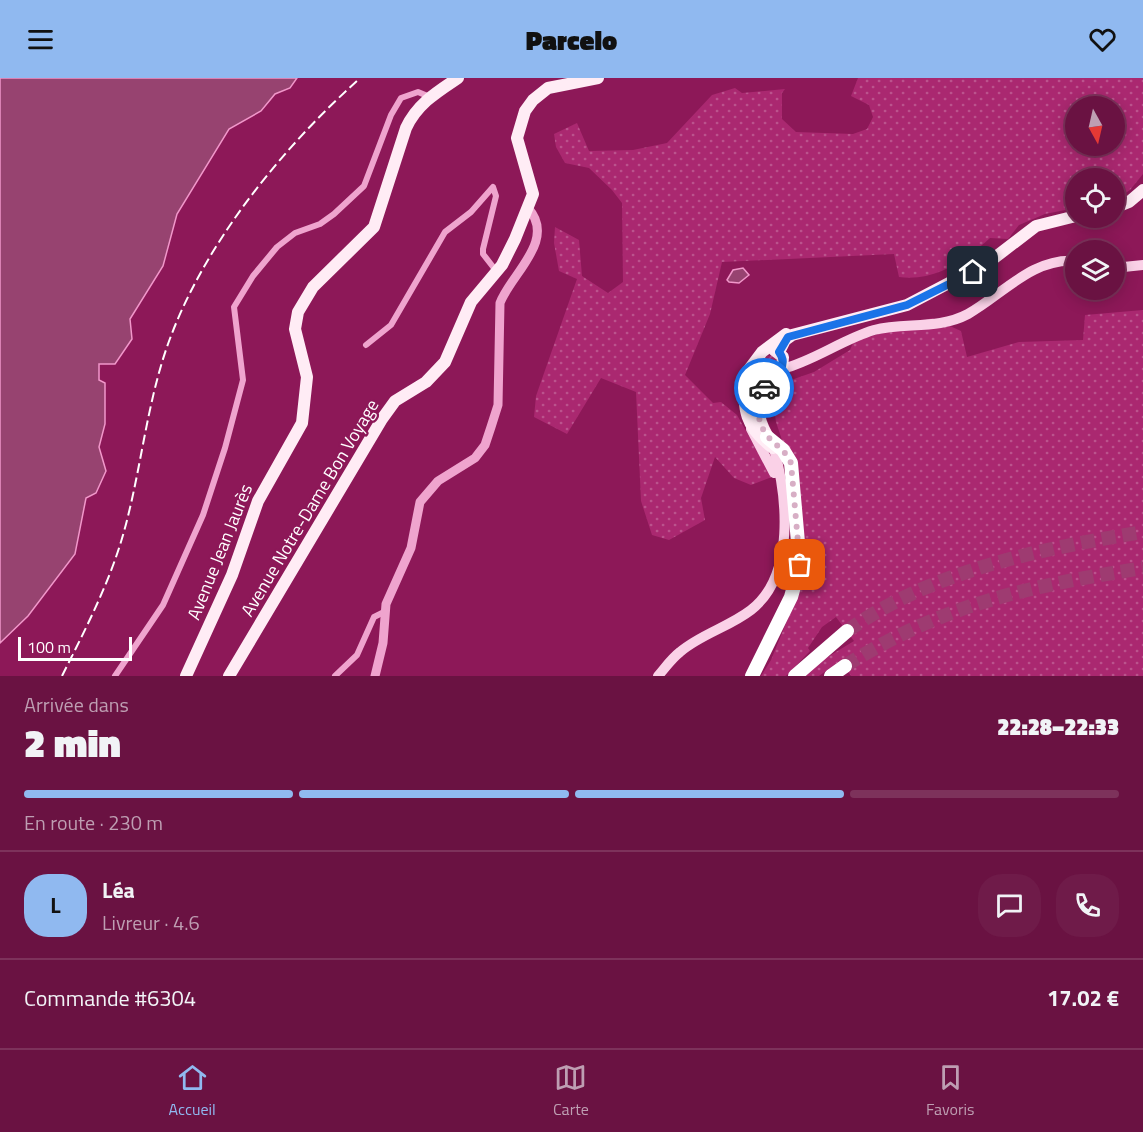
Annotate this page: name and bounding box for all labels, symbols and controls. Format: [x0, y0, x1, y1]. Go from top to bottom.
text: Parcelo [526, 19, 617, 60]
icon: menu [24, 23, 57, 56]
icon: heart [1086, 23, 1119, 56]
north arrow [1065, 96, 1125, 156]
map controls [1065, 96, 1125, 300]
button: locate [1065, 168, 1125, 228]
button: layers [1065, 240, 1125, 300]
pin [947, 246, 998, 297]
icon: home [956, 255, 989, 288]
courier [734, 358, 794, 418]
icon: car [748, 372, 781, 405]
street label: Avenue Notre-Dame Bon Voyage [234, 394, 385, 621]
street label: Avenue Jean Jaurès [180, 480, 259, 624]
pin [774, 539, 825, 590]
icon: bag [783, 548, 816, 581]
scale bar [18, 634, 132, 662]
text: 100 m [27, 635, 71, 659]
text: Arrivée dans [24, 689, 129, 720]
text: 22:28–22:33 [997, 710, 1119, 744]
text: 2 min [24, 713, 121, 772]
text: En route · 230 m [24, 807, 163, 838]
text: Léa [102, 873, 135, 907]
button: chat [978, 874, 1041, 937]
button: phone [1056, 874, 1119, 937]
text: L [50, 888, 61, 922]
text: Livreur · 4.6 [102, 907, 200, 938]
text: Commande #6304 [24, 981, 196, 1015]
text: 17.02 € [1047, 981, 1119, 1015]
tab: Accueil [169, 1061, 216, 1121]
tab: Carte [553, 1061, 589, 1121]
tab: Favoris [926, 1061, 974, 1121]

